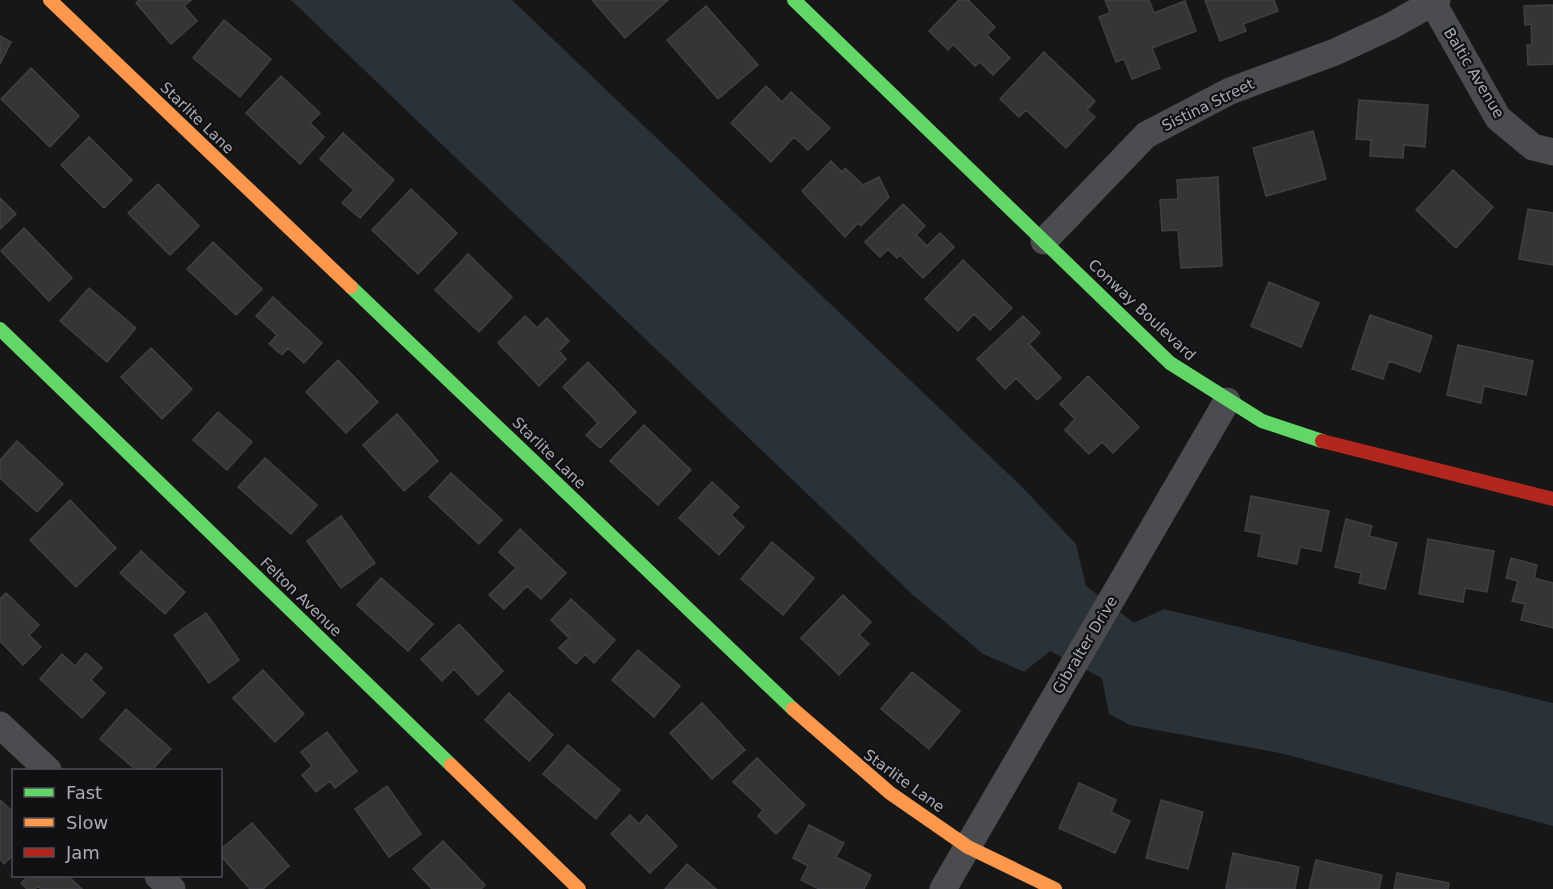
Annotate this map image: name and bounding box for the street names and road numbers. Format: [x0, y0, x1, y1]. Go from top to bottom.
street label: Baltic Avenue [1440, 24, 1508, 122]
street label: Sistina Street [1159, 75, 1257, 135]
street label: Starlite Lane [156, 78, 238, 158]
street label: Conway Boulevard [1085, 256, 1199, 364]
street label: Starlite Lane [508, 413, 590, 493]
street label: Felton Avenue [257, 554, 345, 640]
street label: Gibralter Drive [1049, 593, 1121, 697]
street label: Starlite Lane [860, 746, 948, 816]

